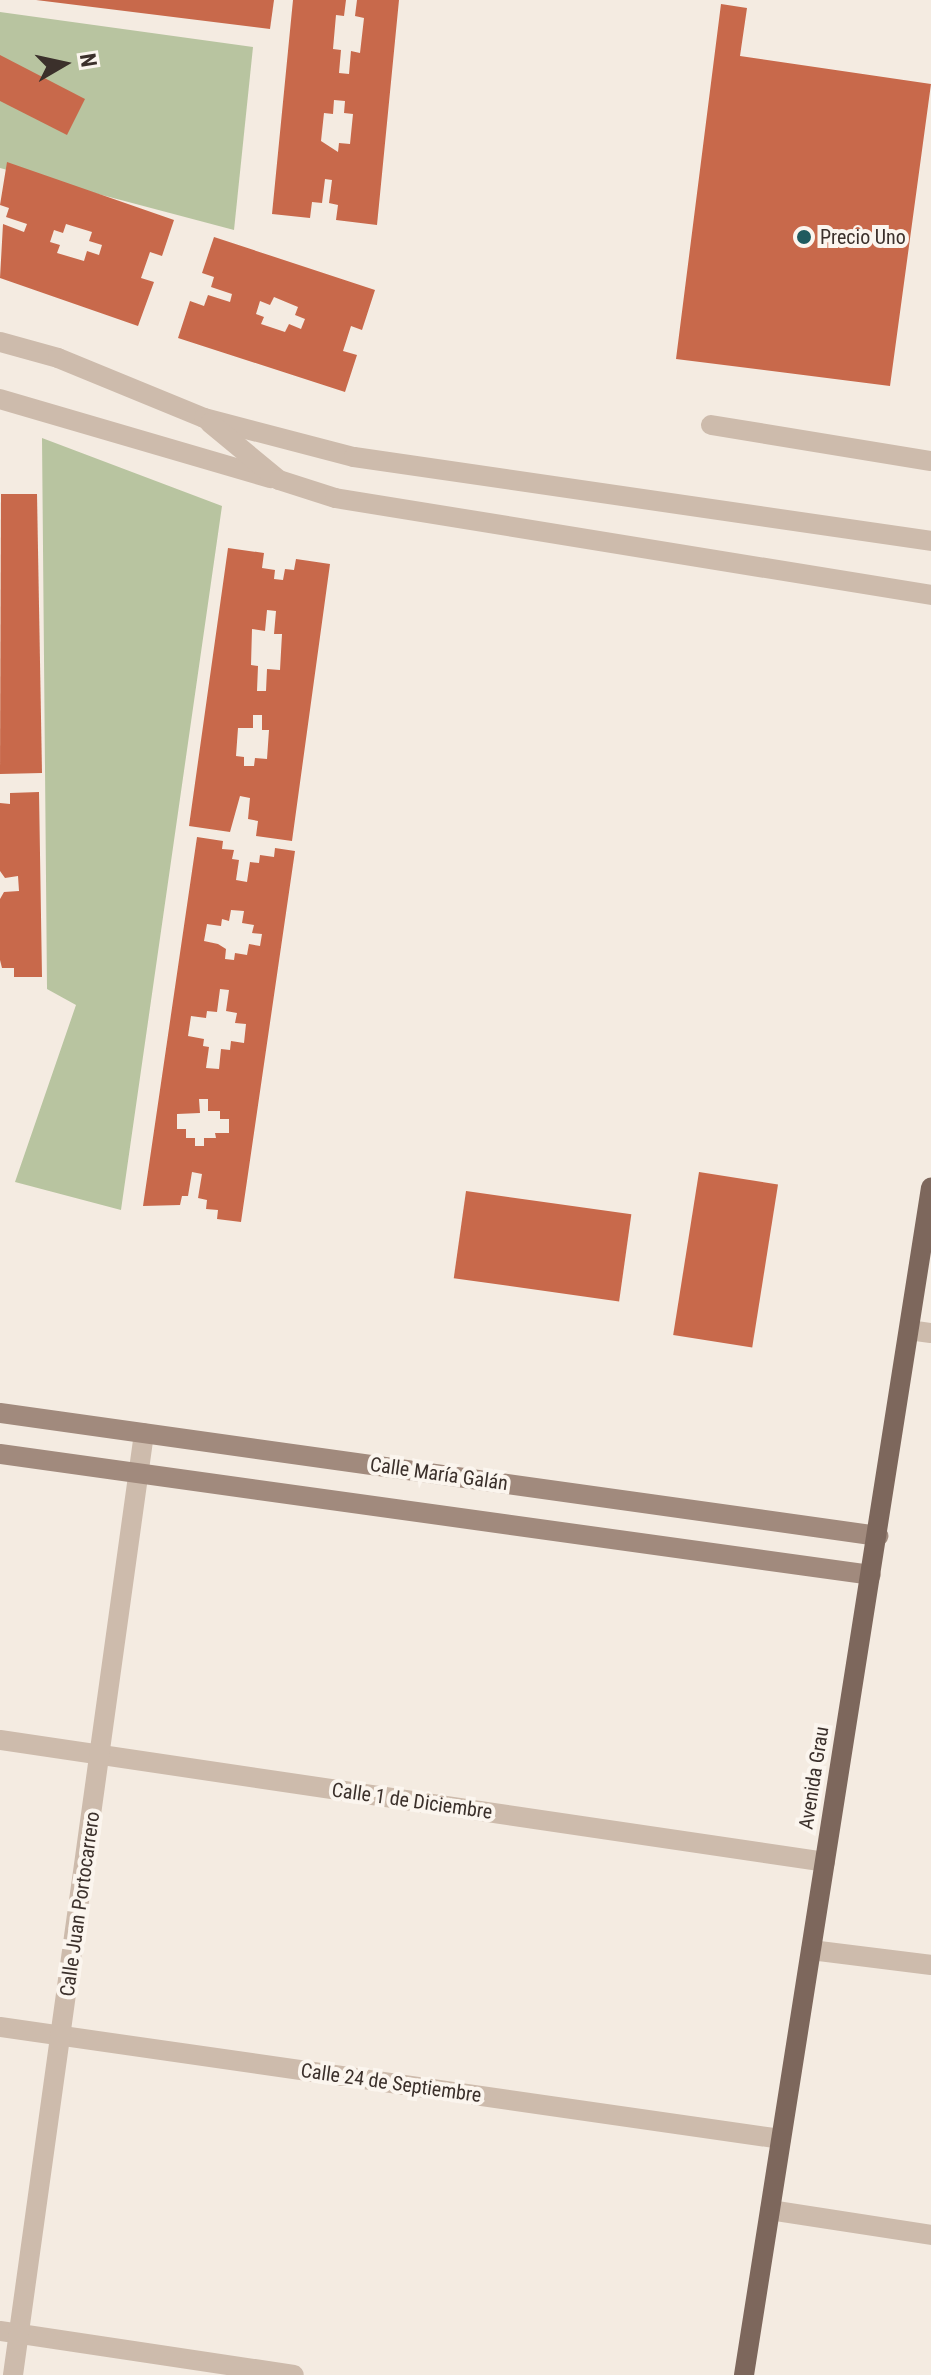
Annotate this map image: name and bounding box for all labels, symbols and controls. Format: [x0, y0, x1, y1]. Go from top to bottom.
north arrow [24, 24, 104, 104]
text: N [75, 52, 102, 69]
place label: Precio Uno [820, 225, 906, 249]
marker: Precio Uno [795, 228, 813, 246]
street label: Calle María Galán [369, 1452, 509, 1496]
street label: Avenida Grau [794, 1725, 834, 1831]
street label: Calle 1 de Diciembre [330, 1778, 494, 1824]
street label: Calle Juan Portocarrero [55, 1810, 105, 1998]
street label: Calle 24 de Septiembre [299, 2058, 483, 2108]

